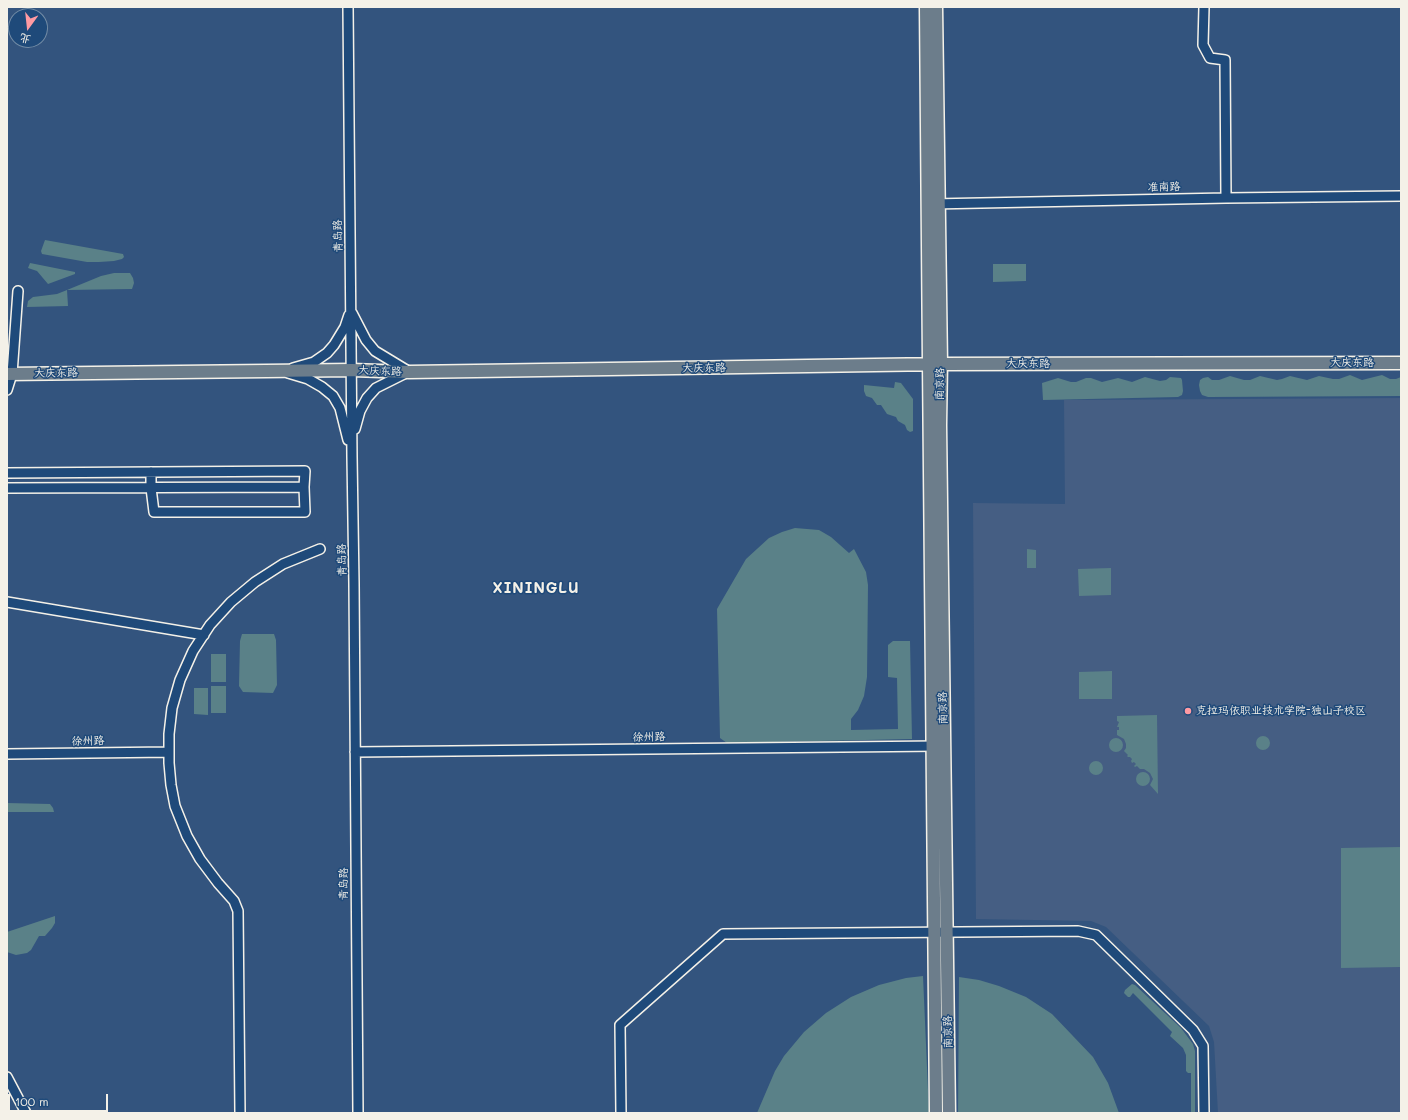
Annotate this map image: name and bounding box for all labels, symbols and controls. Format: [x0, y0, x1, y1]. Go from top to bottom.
north arrow [8, 8, 48, 48]
text: 北 [18, 30, 32, 48]
street label: 准南路 [1147, 180, 1181, 194]
street label: 青岛路 [331, 219, 345, 253]
street label: 大庆东路 [1330, 356, 1374, 370]
street label: 大庆东路 [1006, 357, 1050, 371]
street label: 大庆东路 [682, 361, 726, 375]
street label: 大庆东路 [358, 364, 402, 378]
street label: 大庆东路 [34, 366, 78, 380]
street label: 南京路 [933, 367, 947, 401]
street label: 青岛路 [335, 543, 349, 577]
district label: XININGLU [492, 579, 580, 597]
street label: 南京路 [936, 691, 950, 725]
place label: 克拉玛依职业技术学院-独山子校区 [1196, 704, 1366, 718]
marker: 克拉玛依职业技术学院-独山子校区 [1183, 706, 1193, 716]
street label: 徐州路 [632, 730, 666, 744]
street label: 徐州路 [71, 734, 105, 748]
street label: 青岛路 [337, 868, 351, 900]
street label: 南京路 [941, 1015, 955, 1049]
scale bar [10, 1086, 110, 1112]
text: 100 m [15, 1093, 49, 1109]

